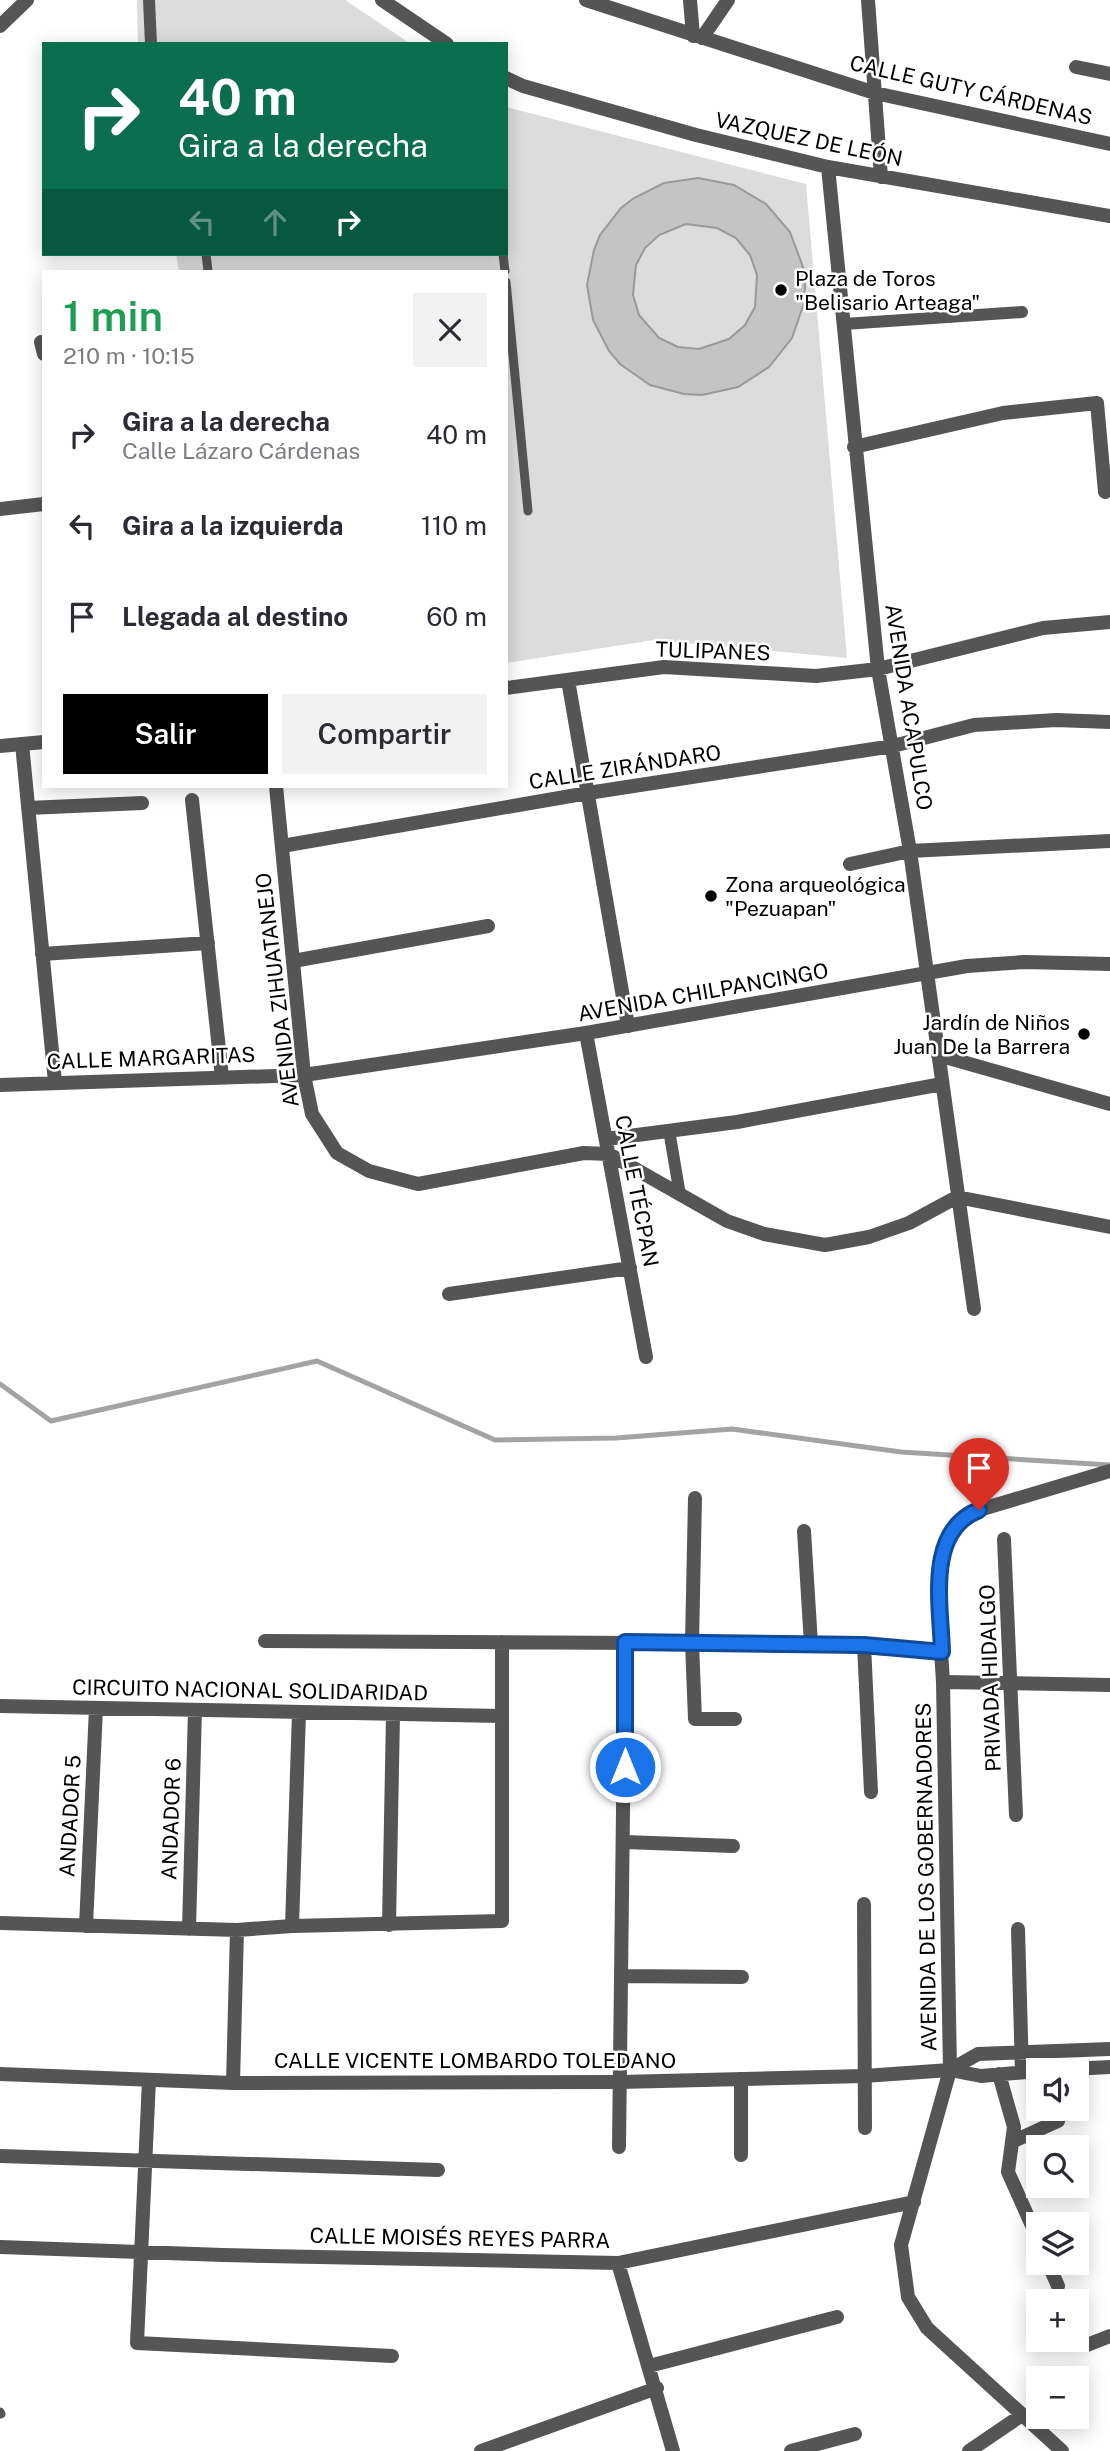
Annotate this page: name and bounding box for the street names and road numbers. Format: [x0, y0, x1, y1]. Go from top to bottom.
street label: CALLE GUTY CÁRDENAS [847, 50, 1095, 130]
street label: VAZQUEZ DE LEÓN [713, 107, 905, 171]
street label: AVENIDA ACAPULCO [880, 602, 938, 812]
street label: TULIPANES [655, 636, 771, 666]
street label: CALLE ZIRÁNDARO [527, 739, 723, 795]
street label: AVENIDA ZIHUATANEJO [250, 871, 304, 1109]
street label: AVENIDA CHILPANCINGO [576, 958, 830, 1026]
street label: CALLE MARGARITAS [46, 1042, 256, 1074]
street label: CALLE TÉCPAN [610, 1113, 664, 1269]
street label: PRIVADA HIDALGO [974, 1584, 1006, 1772]
street label: CIRCUITO NACIONAL SOLIDARIDAD [72, 1674, 428, 1706]
street label: AVENIDA DE LOS GOBERNADORES [910, 1702, 942, 2052]
street label: ANDADOR 5 [54, 1754, 86, 1878]
street label: ANDADOR 6 [156, 1758, 186, 1880]
street label: CALLE VICENTE LOMBARDO TOLEDANO [274, 2048, 676, 2073]
street label: CALLE MOISÉS REYES PARRA [309, 2223, 611, 2253]

